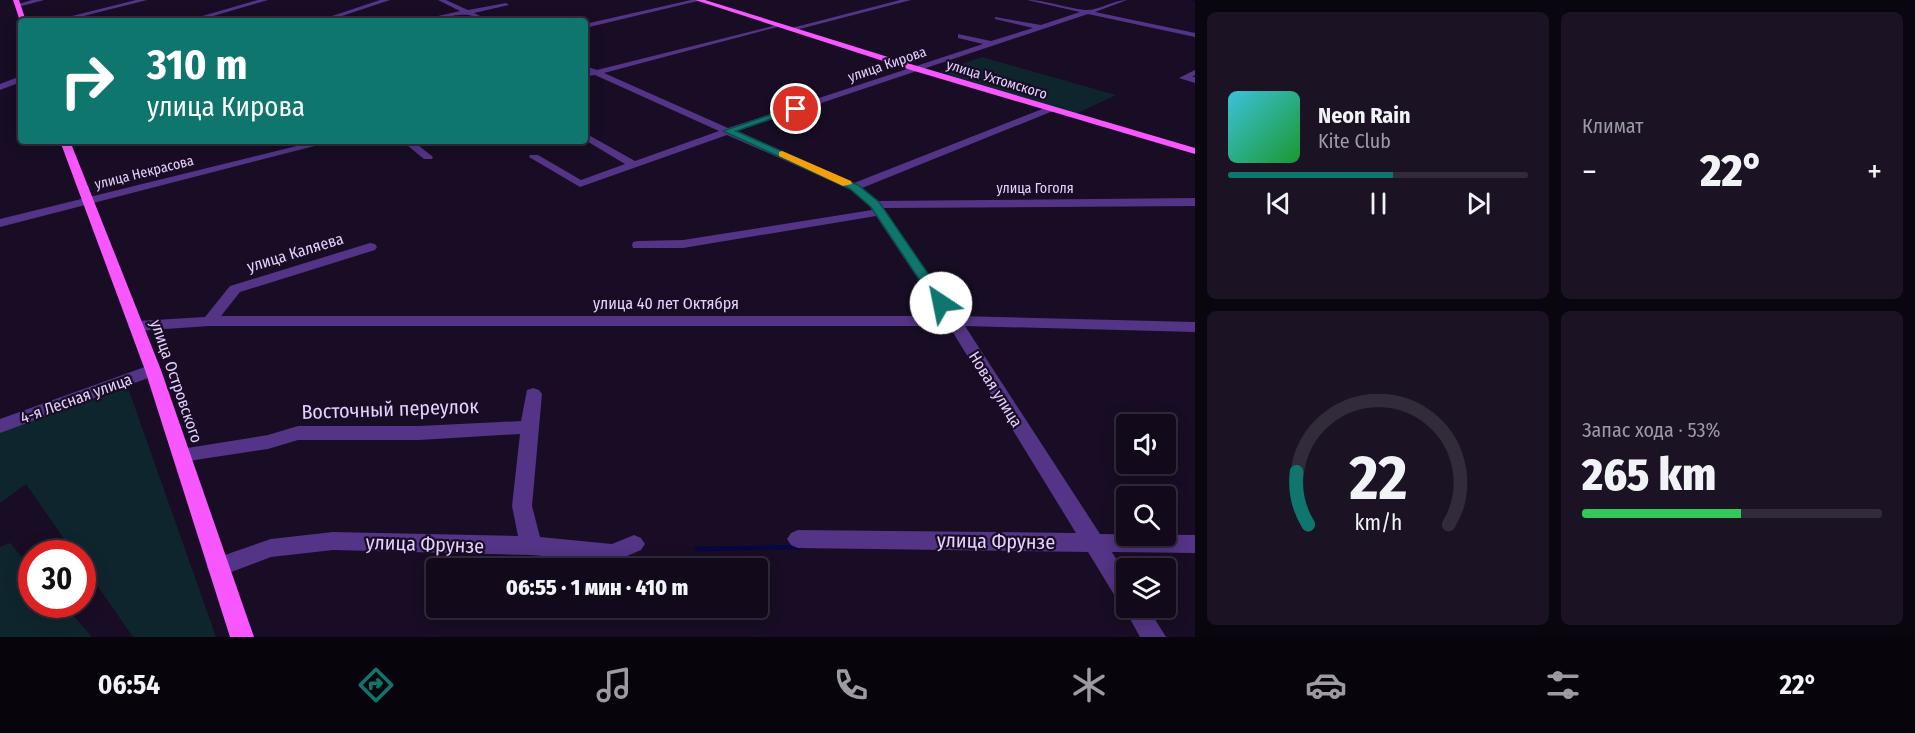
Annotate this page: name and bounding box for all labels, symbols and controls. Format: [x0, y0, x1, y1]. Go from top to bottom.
text: 310 m [147, 40, 248, 90]
icon: right [48, 42, 126, 120]
street label: улица Кирова [846, 43, 929, 86]
street label: улица Ухтомского [944, 56, 1049, 103]
pin [770, 83, 821, 134]
text: улица Кирова [147, 91, 305, 123]
icon: arrive [779, 92, 812, 125]
text: Neon Rain [1318, 102, 1411, 129]
text: Климат [1582, 114, 1643, 138]
text: Kite Club [1318, 129, 1391, 153]
text: 22° [1700, 144, 1764, 198]
street label: улица Некрасова [93, 152, 195, 193]
text: − [1582, 152, 1597, 192]
text: + [1867, 152, 1882, 192]
street label: улица Гоголя [996, 180, 1074, 197]
icon: previous [1262, 187, 1295, 220]
icon: pause [1362, 187, 1395, 220]
icon: next [1462, 187, 1495, 220]
street label: улица Каляева [245, 229, 346, 276]
position arrow [909, 271, 973, 335]
street label: улица 40 лет Октября [593, 294, 739, 313]
street label: улица Островского [147, 317, 207, 445]
street label: Новая улица [965, 348, 1026, 431]
street label: 4-я Лесная улица [18, 369, 135, 427]
street label: Восточный переулок [301, 394, 480, 424]
map controls [1116, 414, 1176, 618]
button: sound [1116, 414, 1176, 474]
text: Запас хода · 53% [1582, 418, 1720, 442]
text: 22 [1348, 441, 1407, 516]
text: 265 km [1582, 448, 1716, 502]
button: search [1116, 486, 1176, 546]
text: km/h [1354, 510, 1402, 536]
street label: улица Фрунзе [937, 528, 1055, 554]
street label: улица Фрунзе [365, 530, 485, 558]
speed limit sign: 30 [18, 540, 96, 618]
button: layers [1116, 558, 1176, 618]
text: 06:55 · 1 мин · 410 m [506, 574, 688, 601]
icon: directions [355, 664, 397, 706]
icon: music [593, 664, 635, 706]
icon: phone [830, 664, 872, 706]
icon: climate [1068, 664, 1110, 706]
icon: car [1305, 664, 1347, 706]
icon: filters [1542, 664, 1584, 706]
text: 06:54 [98, 669, 160, 701]
text: 22° [1780, 669, 1817, 701]

